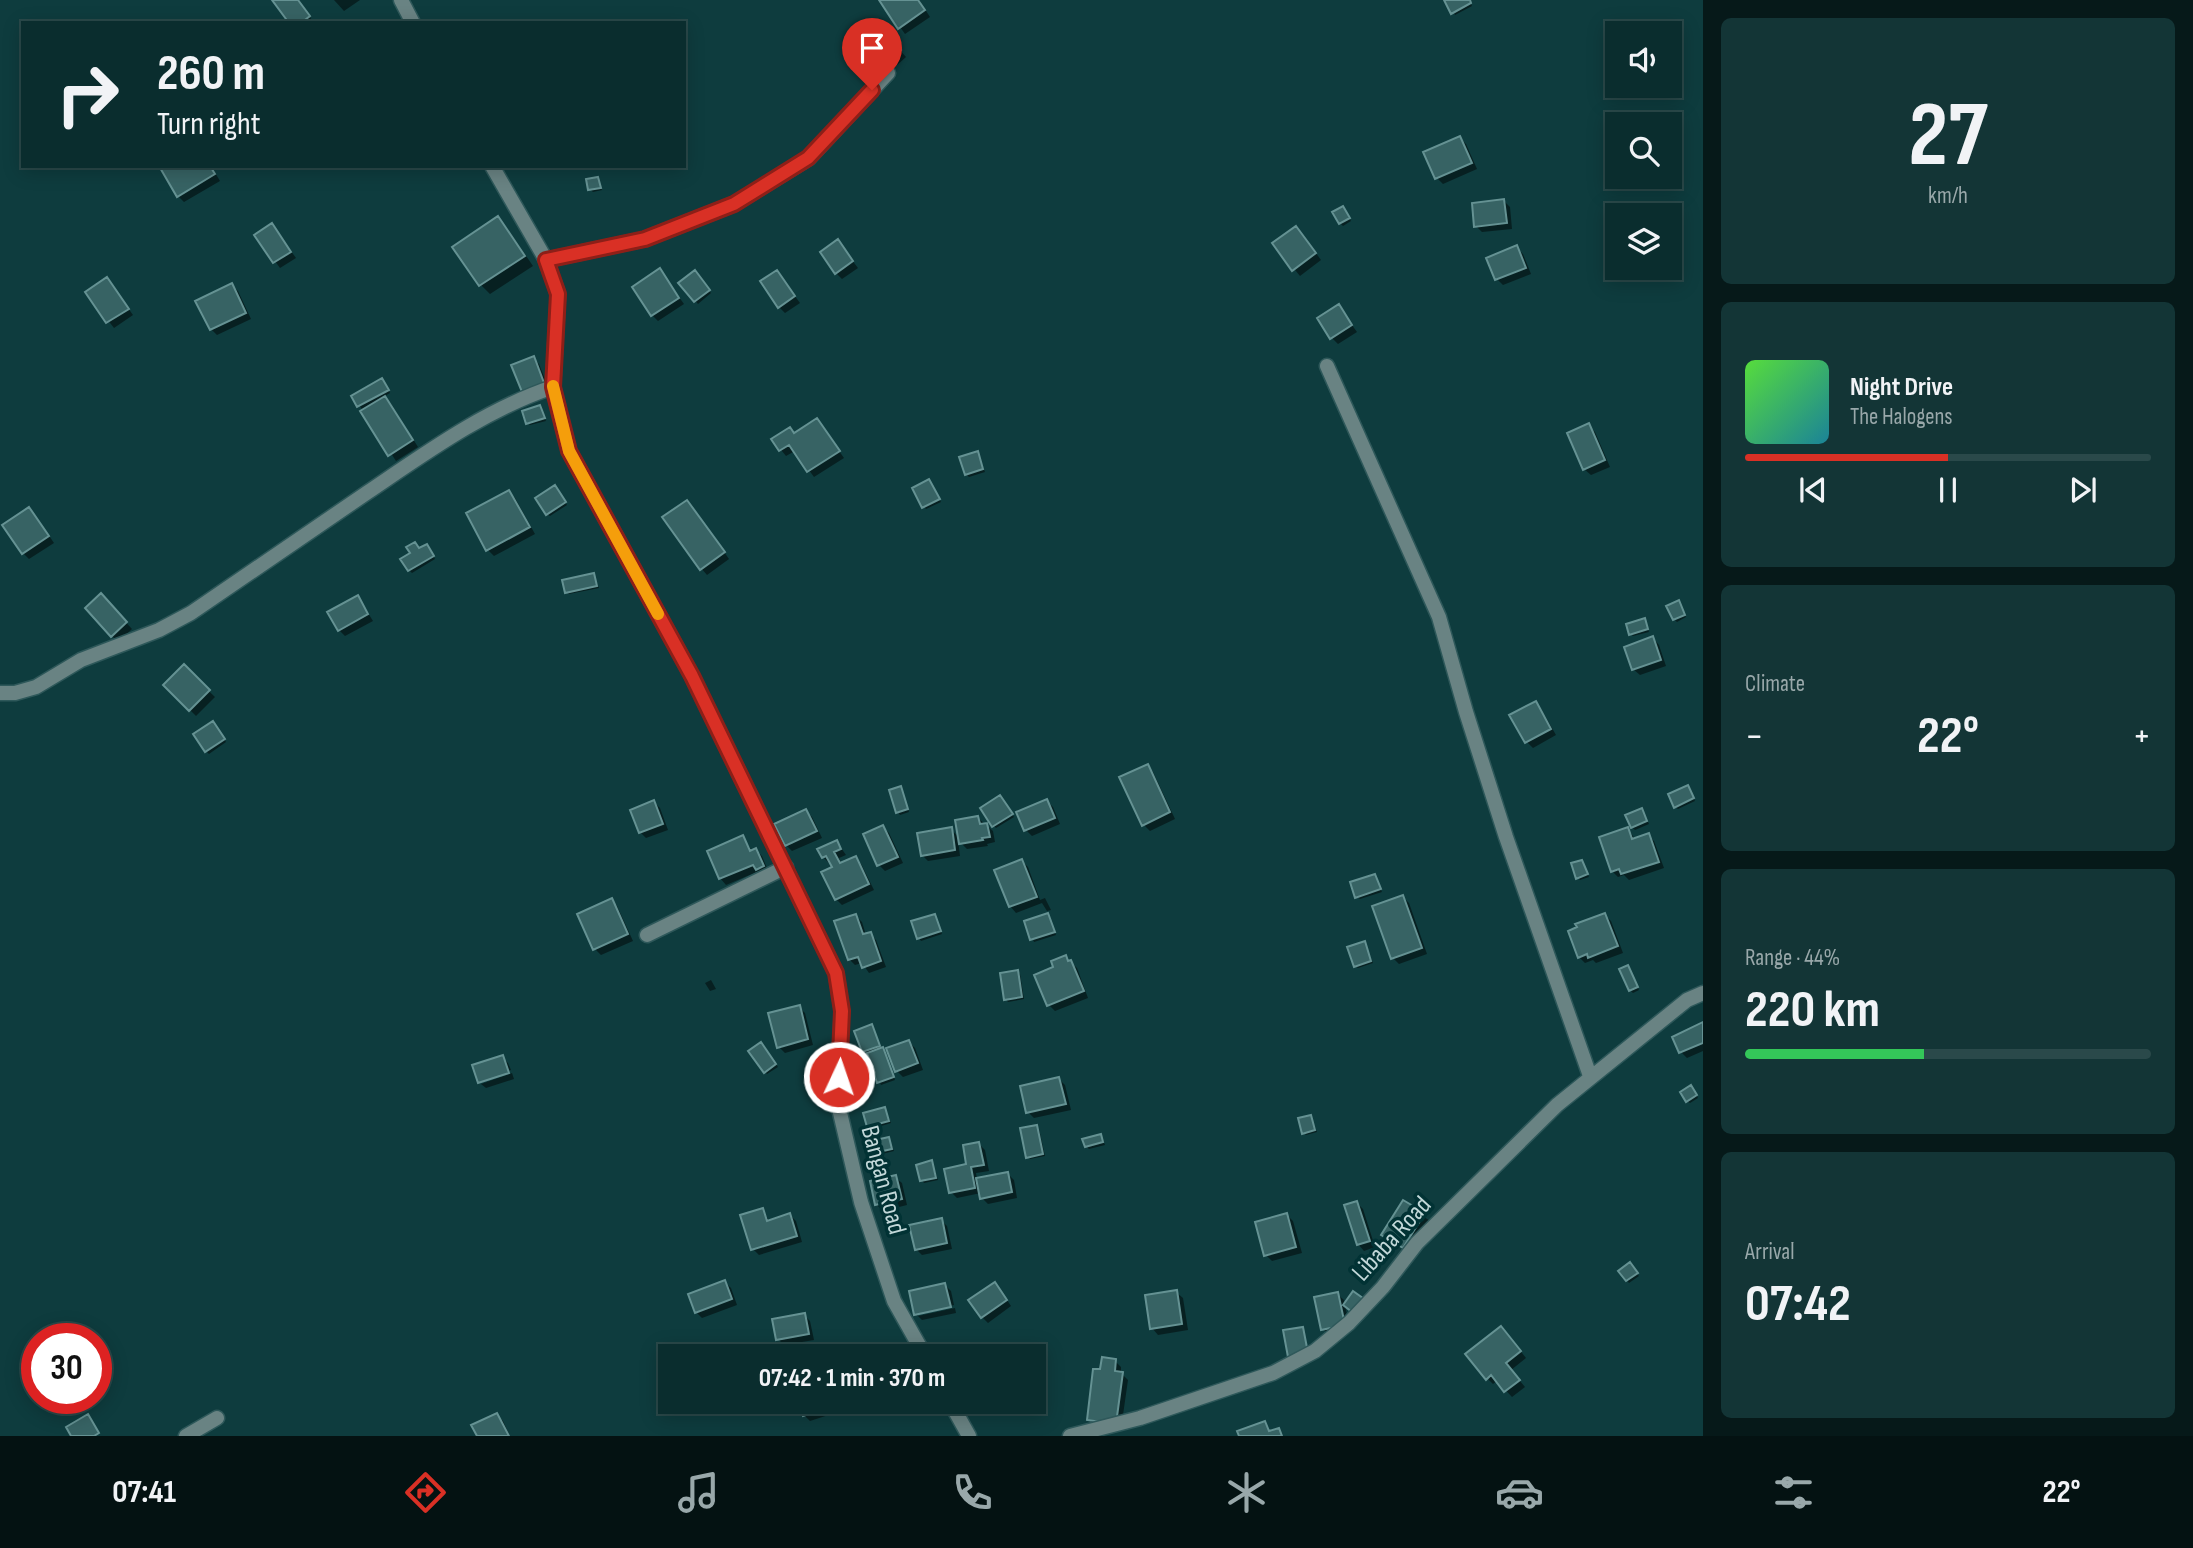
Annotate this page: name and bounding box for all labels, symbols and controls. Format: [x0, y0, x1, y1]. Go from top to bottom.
pin [842, 18, 902, 90]
map controls [1605, 21, 1682, 280]
button: sound [1605, 21, 1682, 98]
icon: arrive [853, 29, 891, 67]
text: 260 m [157, 45, 265, 104]
icon: right [42, 49, 133, 140]
text: 27 [1908, 82, 1988, 191]
text: Turn right [157, 105, 261, 144]
button: search [1605, 112, 1682, 189]
text: km/h [1928, 182, 1968, 210]
button: layers [1605, 203, 1682, 280]
text: Night Drive [1850, 372, 1953, 403]
text: The Halogens [1850, 403, 1953, 431]
icon: previous [1794, 471, 1832, 509]
icon: pause [1929, 471, 1967, 509]
icon: next [2064, 471, 2102, 509]
text: Climate [1745, 670, 1805, 698]
text: 22° [1917, 705, 1979, 768]
text: − [1745, 714, 1764, 759]
text: + [2132, 714, 2151, 759]
text: Range · 44% [1745, 944, 1840, 972]
text: 220 km [1745, 979, 1880, 1042]
position arrow [802, 1040, 876, 1114]
street label: Bangan Road [854, 1122, 912, 1238]
street label: Libaba Road [1346, 1190, 1438, 1288]
text: Arrival [1745, 1238, 1794, 1266]
text: 07:42 [1745, 1273, 1851, 1336]
speed limit sign: 30 [21, 1323, 112, 1414]
text: 07:42 · 1 min · 370 m [759, 1363, 945, 1394]
icon: directions [401, 1468, 450, 1517]
icon: music [674, 1468, 723, 1517]
icon: phone [948, 1468, 997, 1517]
icon: climate [1222, 1468, 1271, 1517]
icon: car [1495, 1468, 1544, 1517]
icon: filters [1769, 1468, 1818, 1517]
text: 07:41 [112, 1473, 176, 1512]
text: 22° [2042, 1473, 2081, 1512]

